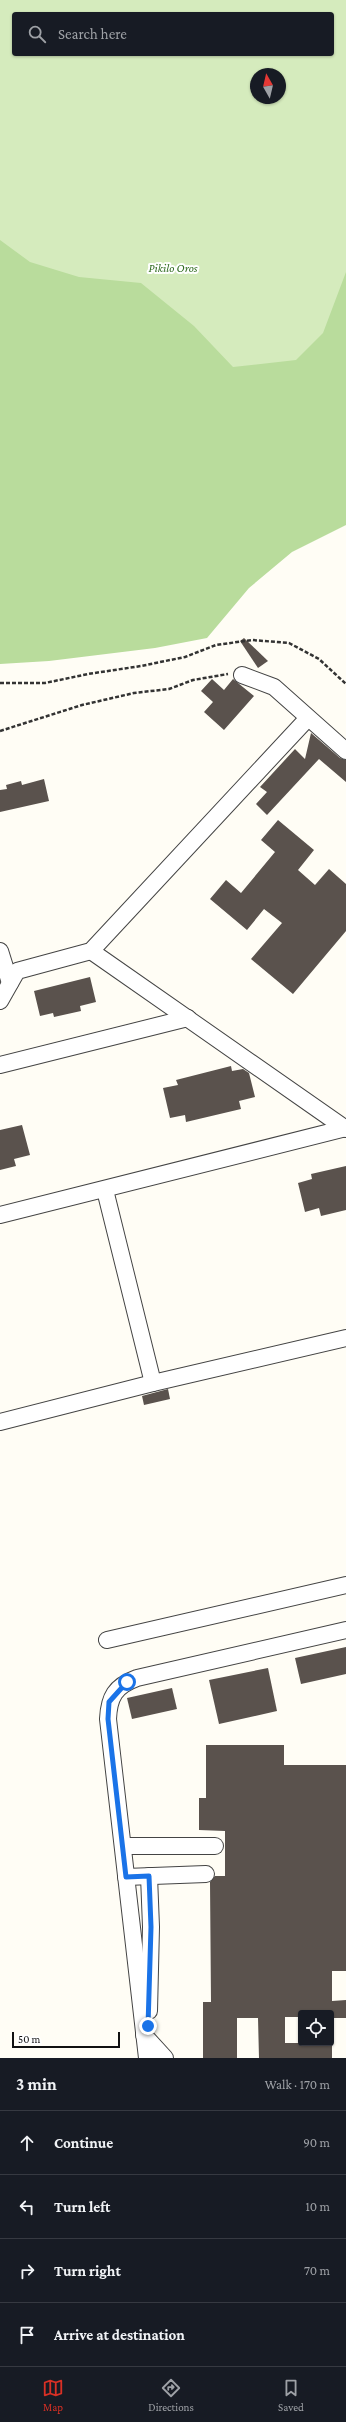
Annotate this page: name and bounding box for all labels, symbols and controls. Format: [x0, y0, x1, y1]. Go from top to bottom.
search box [12, 12, 334, 56]
icon: search [26, 23, 48, 45]
text: Search here [58, 26, 127, 42]
north arrow [250, 68, 286, 104]
park label: Pikilo Oros [149, 261, 198, 275]
route start [118, 1673, 136, 1691]
map controls [298, 2010, 334, 2046]
button: locate [298, 2010, 334, 2046]
route end [139, 2017, 157, 2035]
scale bar [12, 2030, 120, 2049]
text: 50 m [18, 2033, 40, 2045]
text: 3 min [16, 2075, 57, 2094]
text: Walk · 170 m [265, 2077, 330, 2092]
icon: ahead [16, 2132, 38, 2154]
text: Continue [54, 2135, 113, 2151]
text: 90 m [303, 2135, 330, 2150]
icon: left [16, 2196, 38, 2218]
text: Turn left [54, 2199, 110, 2215]
text: 10 m [305, 2199, 330, 2214]
icon: right [16, 2260, 38, 2282]
text: Turn right [54, 2263, 121, 2279]
text: 70 m [304, 2263, 330, 2278]
icon: arrive [16, 2324, 38, 2346]
text: Arrive at destination [54, 2327, 185, 2343]
tab: Map [42, 2377, 64, 2413]
tab: Directions [148, 2377, 194, 2413]
tab: Saved [278, 2377, 304, 2413]

